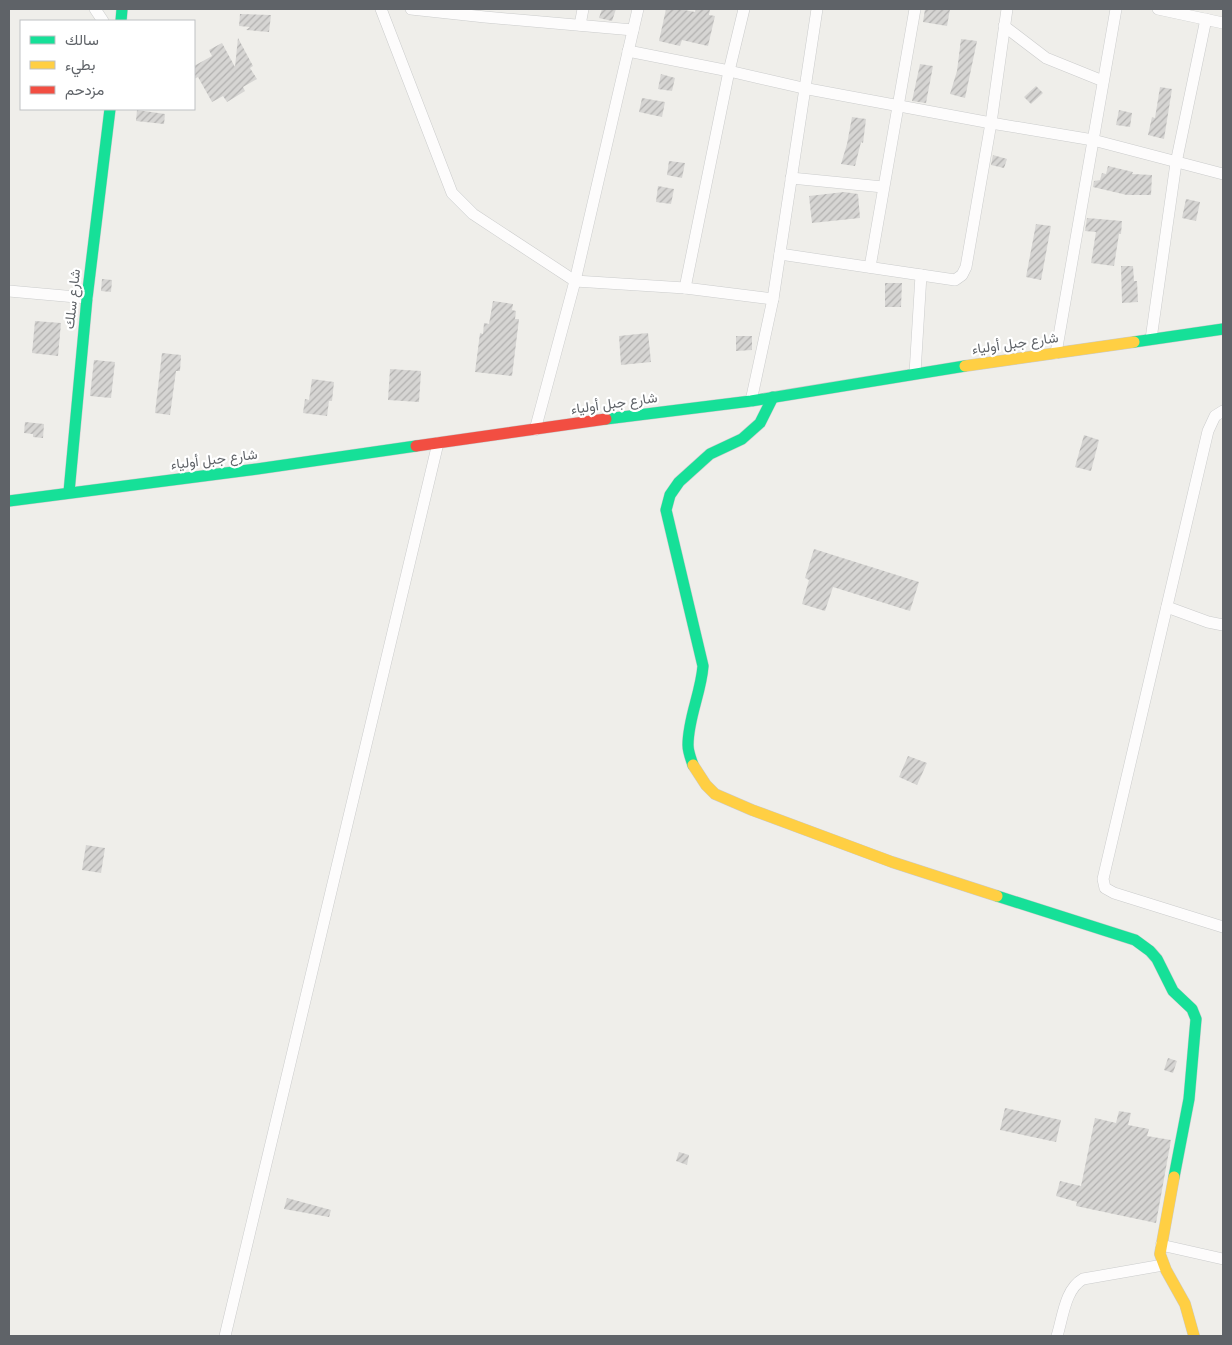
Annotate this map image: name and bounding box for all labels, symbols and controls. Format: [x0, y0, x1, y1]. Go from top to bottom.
legend [20, 20, 195, 110]
text: سالك [65, 30, 99, 49]
text: بطيء [65, 55, 95, 78]
text: مزدحم [65, 80, 104, 100]
street label: شارع سلك [60, 268, 86, 330]
street label: شارع جبل أولياء [971, 328, 1060, 360]
street label: شارع جبل أولياء [570, 388, 659, 420]
street label: شارع جبل أولياء [170, 445, 259, 475]

